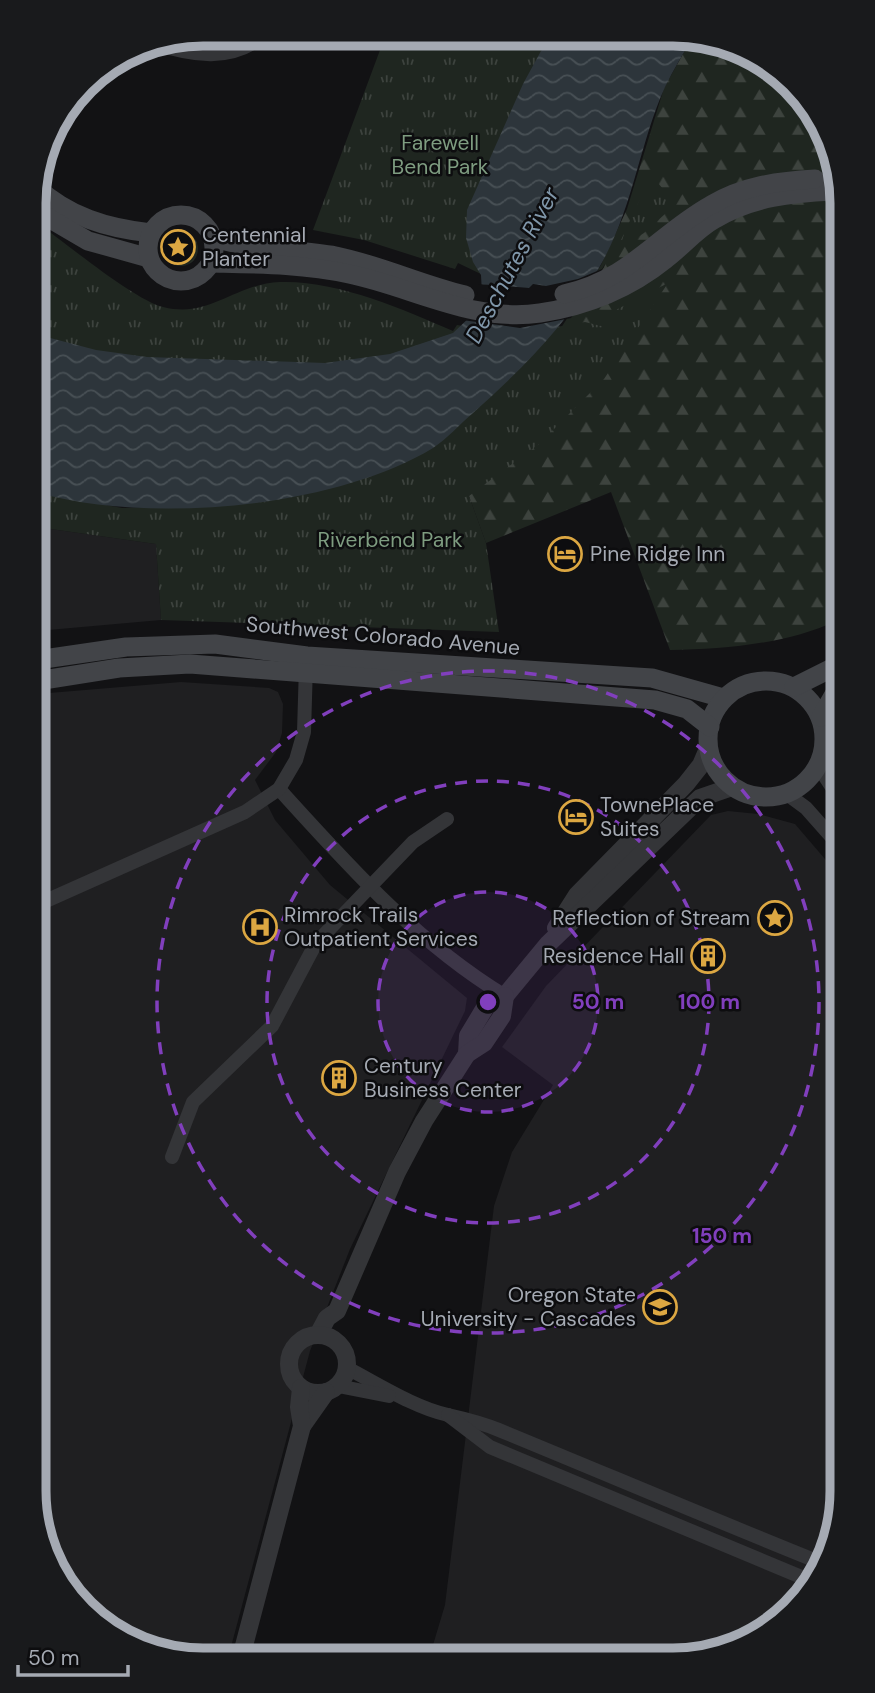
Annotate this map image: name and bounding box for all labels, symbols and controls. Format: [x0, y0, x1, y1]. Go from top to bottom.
park label: Farewell Bend Park [392, 129, 489, 181]
water label: Deschutes River [458, 181, 566, 348]
place label: Centennial Planter [202, 221, 306, 273]
place icon: Centennial Planter [159, 228, 197, 266]
park label: Riverbend Park [317, 526, 463, 554]
hotel icon: Pine Ridge Inn [546, 535, 584, 573]
place label: Pine Ridge Inn [590, 540, 725, 568]
street label: Southwest Colorado Avenue [245, 610, 521, 662]
place label: TownePlace Suites [600, 791, 714, 843]
hotel icon: TownePlace Suites [557, 798, 595, 836]
place icon: Reflection of Stream [756, 899, 794, 937]
place label: Rimrock Trails Outpatient Services [284, 901, 478, 953]
place label: Reflection of Stream [552, 904, 750, 932]
hospital icon: Rimrock Trails Outpatient Services [241, 908, 279, 946]
building icon: Residence Hall [689, 937, 727, 975]
place label: Residence Hall [543, 942, 684, 970]
text: 50 m [572, 988, 624, 1016]
text: 100 m [678, 988, 740, 1016]
centre of rings [476, 990, 500, 1014]
place label: Century Business Center [364, 1052, 522, 1104]
building icon: Century Business Center [320, 1059, 358, 1097]
text: 150 m [692, 1222, 752, 1250]
place label: Oregon State University - Cascades [421, 1281, 636, 1333]
school or university icon: Oregon State University - Cascades [641, 1288, 679, 1326]
scale bar [18, 1634, 128, 1678]
text: 50 m [28, 1644, 79, 1672]

